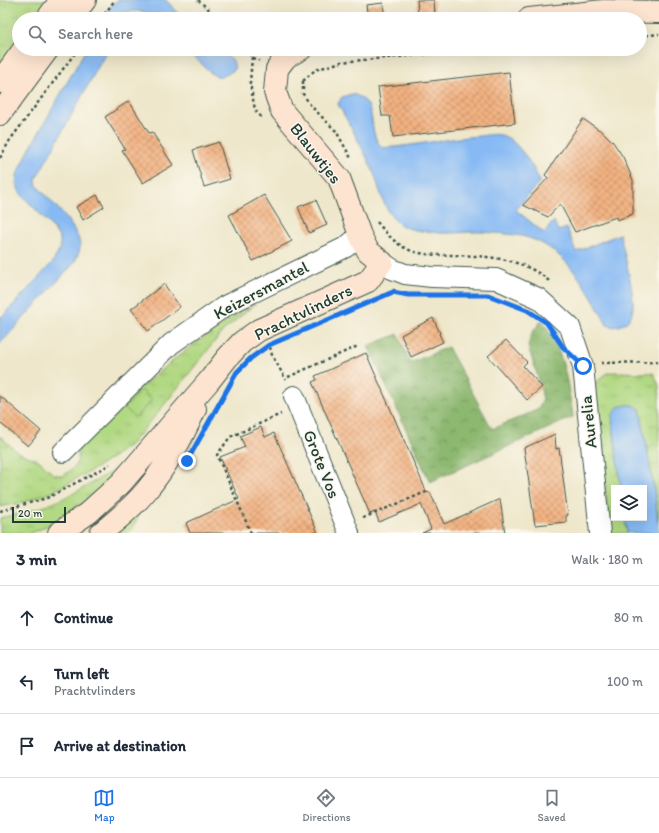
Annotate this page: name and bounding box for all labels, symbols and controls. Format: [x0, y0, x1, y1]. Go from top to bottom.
search box [12, 12, 647, 56]
icon: search [26, 23, 48, 45]
text: Search here [58, 25, 133, 43]
street label: Blauwtjes [286, 119, 346, 187]
street label: Keizersmantel [210, 256, 312, 323]
street label: Prachtvlinders [251, 280, 355, 344]
route start [574, 357, 592, 375]
street label: Aurelia [575, 394, 601, 449]
street label: Grote Vos [299, 427, 345, 501]
route end [178, 452, 196, 470]
map controls [611, 485, 647, 521]
button: layers [611, 485, 647, 521]
scale bar [12, 505, 66, 524]
text: 20 m [18, 507, 42, 520]
text: 3 min [16, 549, 57, 569]
text: Walk · 180 m [571, 552, 643, 567]
icon: ahead [16, 607, 38, 629]
text: Continue [54, 609, 113, 627]
text: 80 m [614, 610, 643, 625]
text: Turn left [54, 665, 109, 683]
icon: left [16, 671, 38, 693]
text: 100 m [607, 674, 643, 689]
text: Prachtvlinders [54, 683, 136, 698]
icon: arrive [16, 735, 38, 757]
text: Arrive at destination [54, 737, 186, 755]
tab: Map [93, 787, 115, 824]
tab: Directions [302, 787, 351, 824]
tab: Saved [537, 787, 566, 824]

